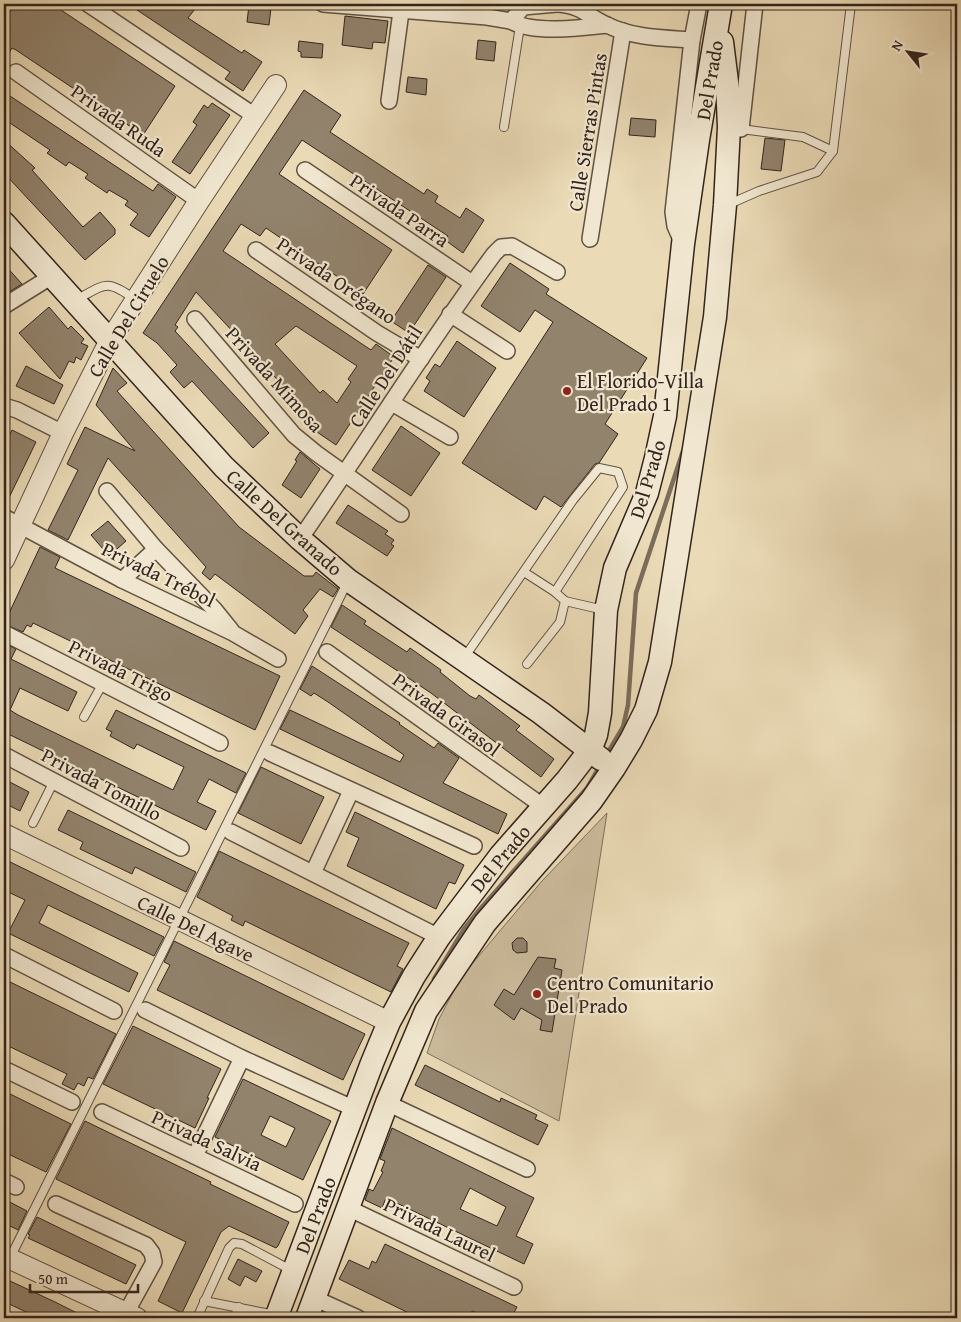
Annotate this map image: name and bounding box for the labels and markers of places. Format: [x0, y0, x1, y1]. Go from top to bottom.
place label: El Florido-Villa Del Prado 1 [577, 366, 704, 418]
marker: El Florido-Villa Del Prado 1 [561, 385, 573, 397]
place label: Centro Comunitario Del Prado [547, 968, 714, 1020]
marker: Centro Comunitario Del Prado [531, 988, 543, 1000]

